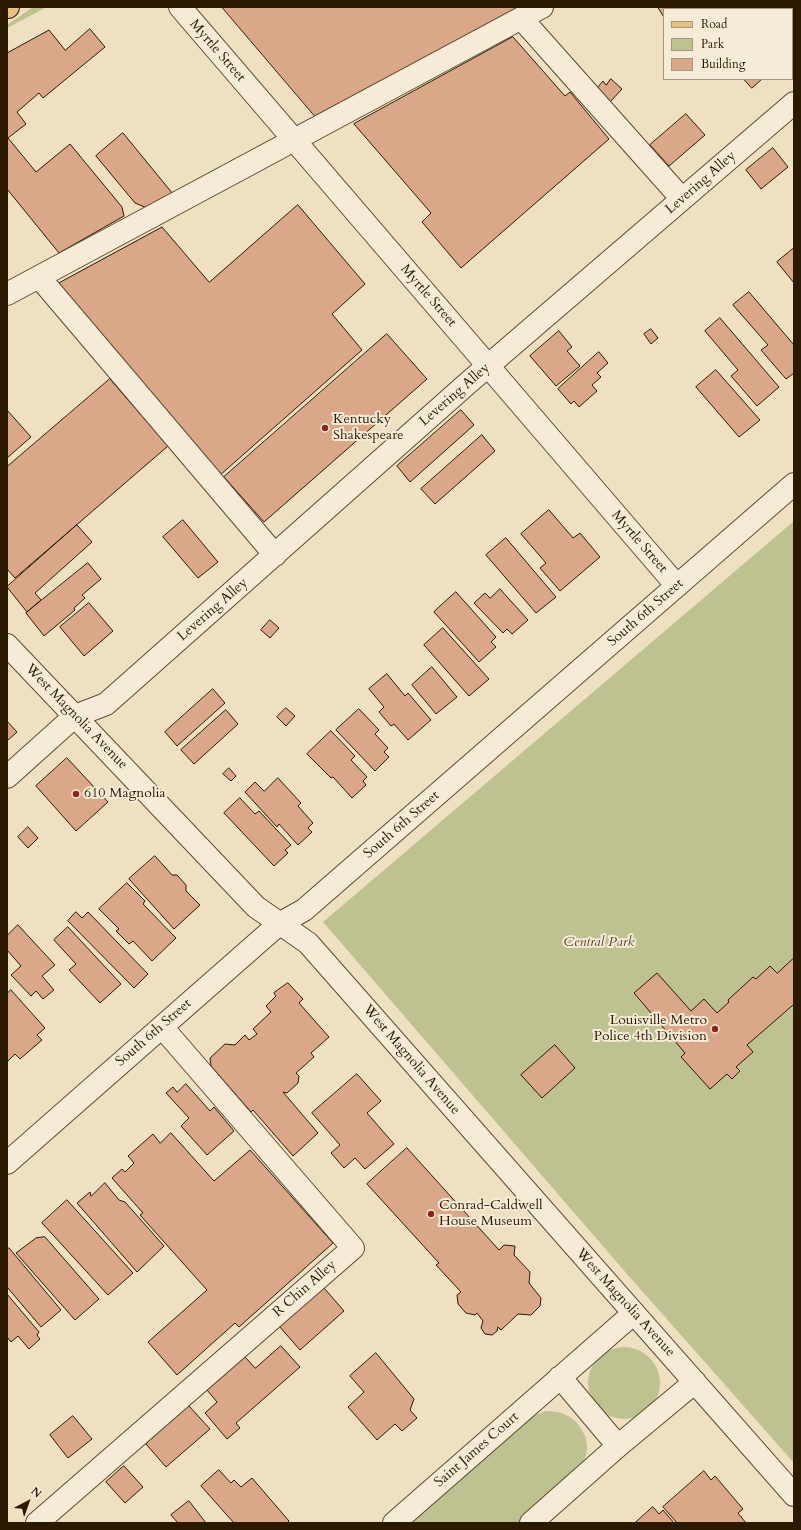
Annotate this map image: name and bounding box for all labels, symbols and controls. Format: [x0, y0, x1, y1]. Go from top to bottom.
legend [663, 8, 793, 80]
street label: Myrtle Street [185, 16, 249, 86]
text: Road [701, 16, 727, 32]
text: Park [701, 36, 724, 52]
text: Building [701, 56, 745, 72]
street label: Levering Alley [662, 148, 740, 218]
street label: Myrtle Street [396, 261, 460, 331]
street label: Levering Alley [416, 360, 494, 430]
place label: Kentucky Shakespeare [333, 412, 404, 444]
marker: Kentucky Shakespeare [320, 423, 330, 433]
street label: Myrtle Street [607, 507, 671, 577]
street label: Levering Alley [174, 575, 252, 645]
street label: South 6th Street [605, 576, 687, 650]
street label: West Magnolia Avenue [21, 661, 131, 773]
place label: 610 Magnolia [84, 786, 165, 802]
street label: South 6th Street [361, 788, 443, 862]
marker: 610 Magnolia [71, 789, 81, 799]
park label: Central Park [564, 935, 634, 951]
street label: South 6th Street [113, 996, 195, 1070]
street label: West Magnolia Avenue [359, 1002, 463, 1118]
place label: Louisville Metro Police 4th Division [594, 1013, 707, 1046]
marker: Louisville Metro Police 4th Division [710, 1024, 720, 1034]
place label: Conrad-Caldwell House Museum [439, 1198, 543, 1230]
marker: Conrad-Caldwell House Museum [426, 1209, 436, 1219]
street label: West Magnolia Avenue [572, 1245, 678, 1361]
street label: R Chin Alley [270, 1257, 340, 1321]
street label: Saint James Court [431, 1409, 523, 1491]
north arrow [8, 1482, 48, 1522]
text: N [28, 1484, 45, 1501]

